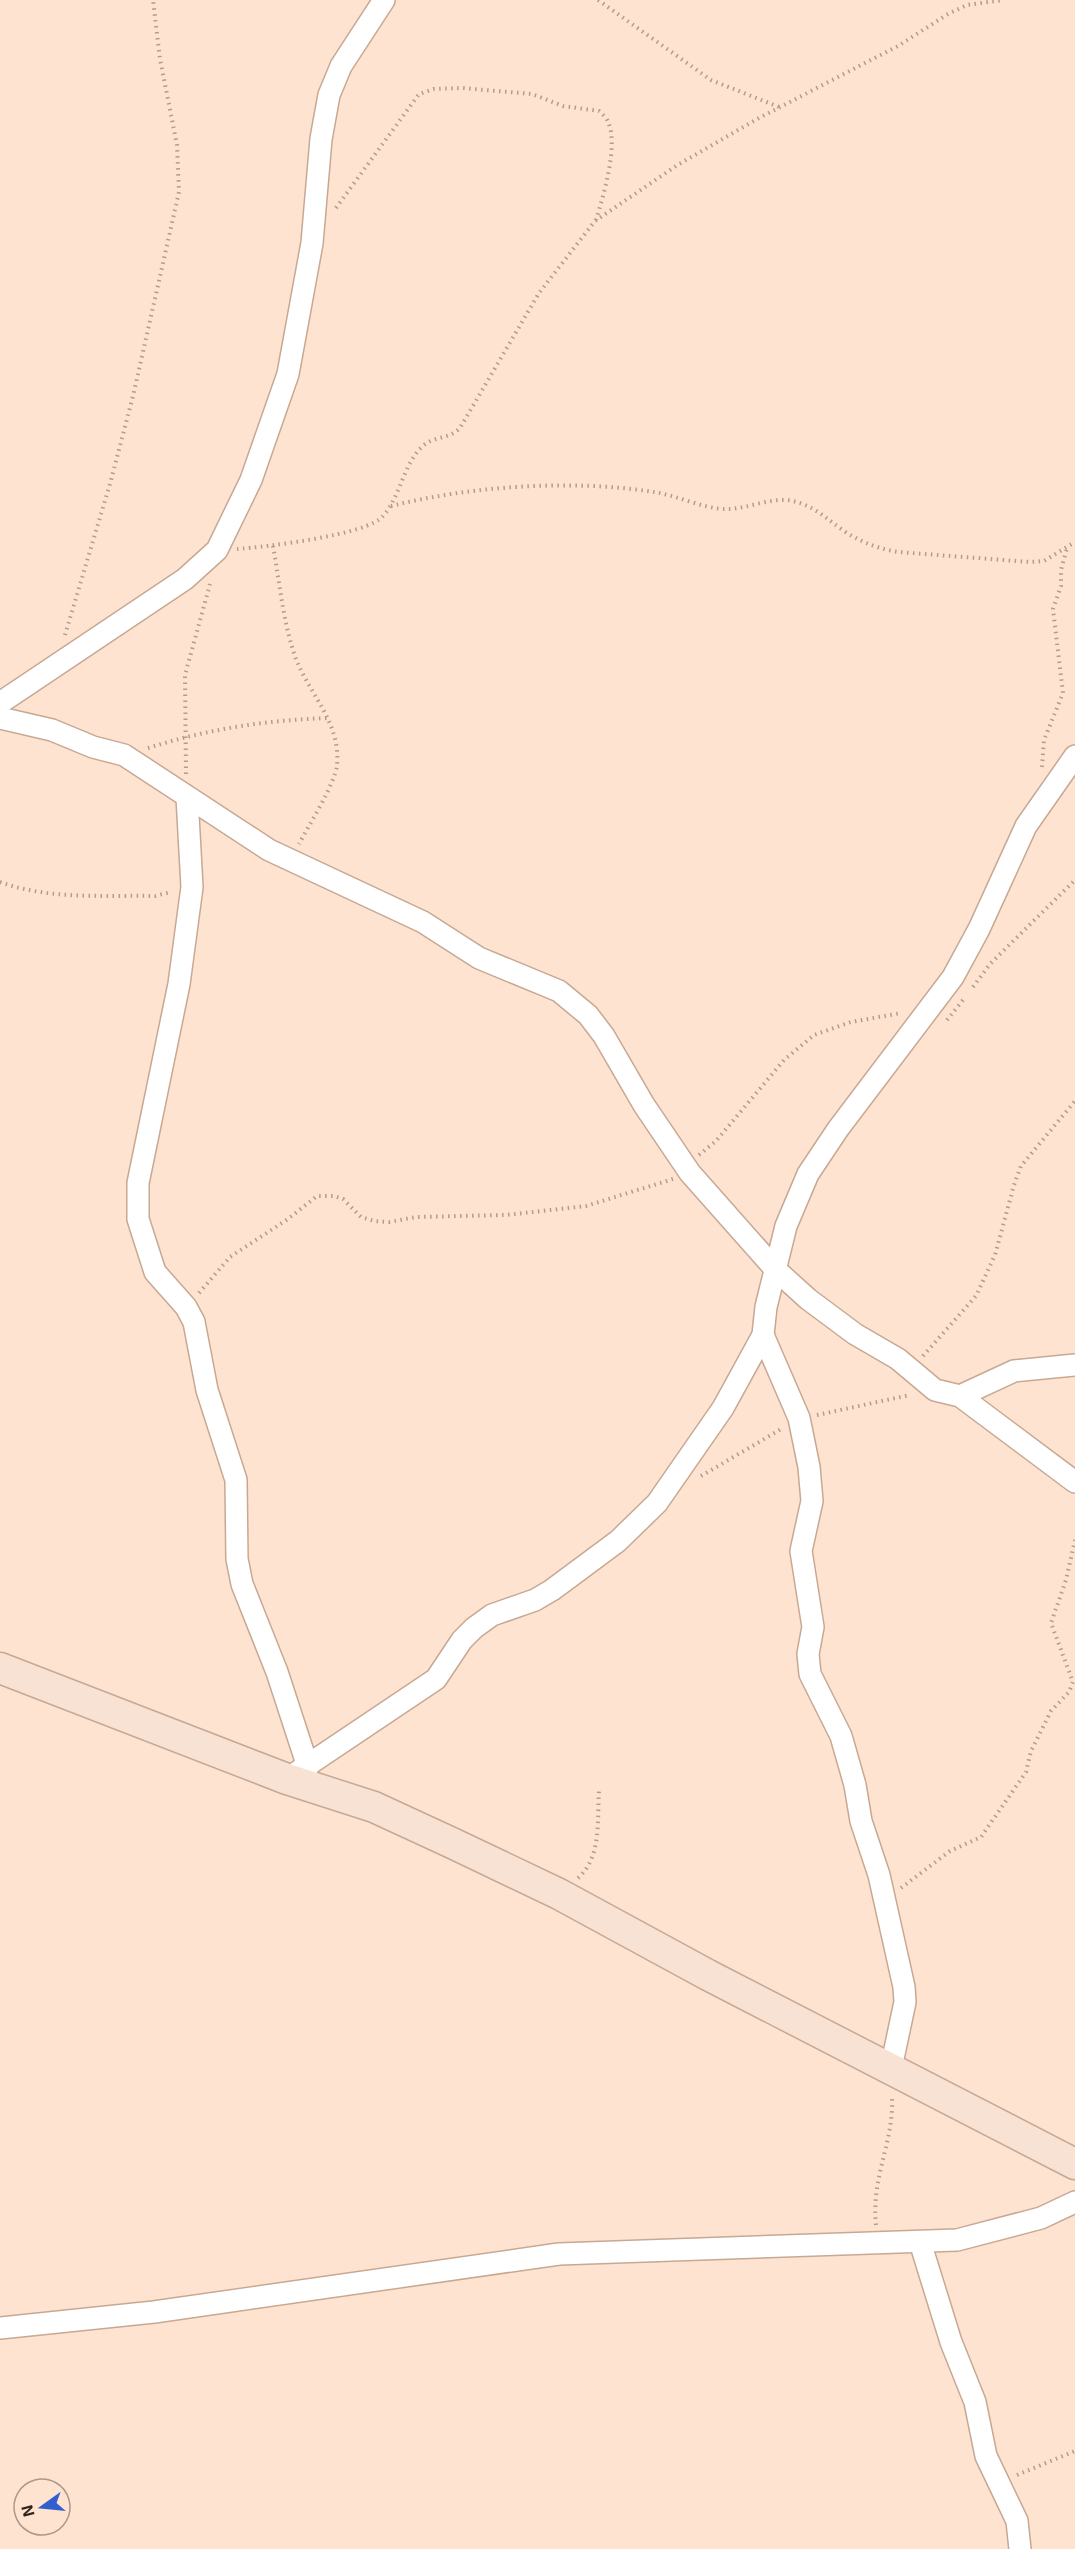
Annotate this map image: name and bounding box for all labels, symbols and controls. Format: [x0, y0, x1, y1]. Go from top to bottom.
north arrow [12, 2477, 72, 2537]
text: N [16, 2503, 38, 2519]

